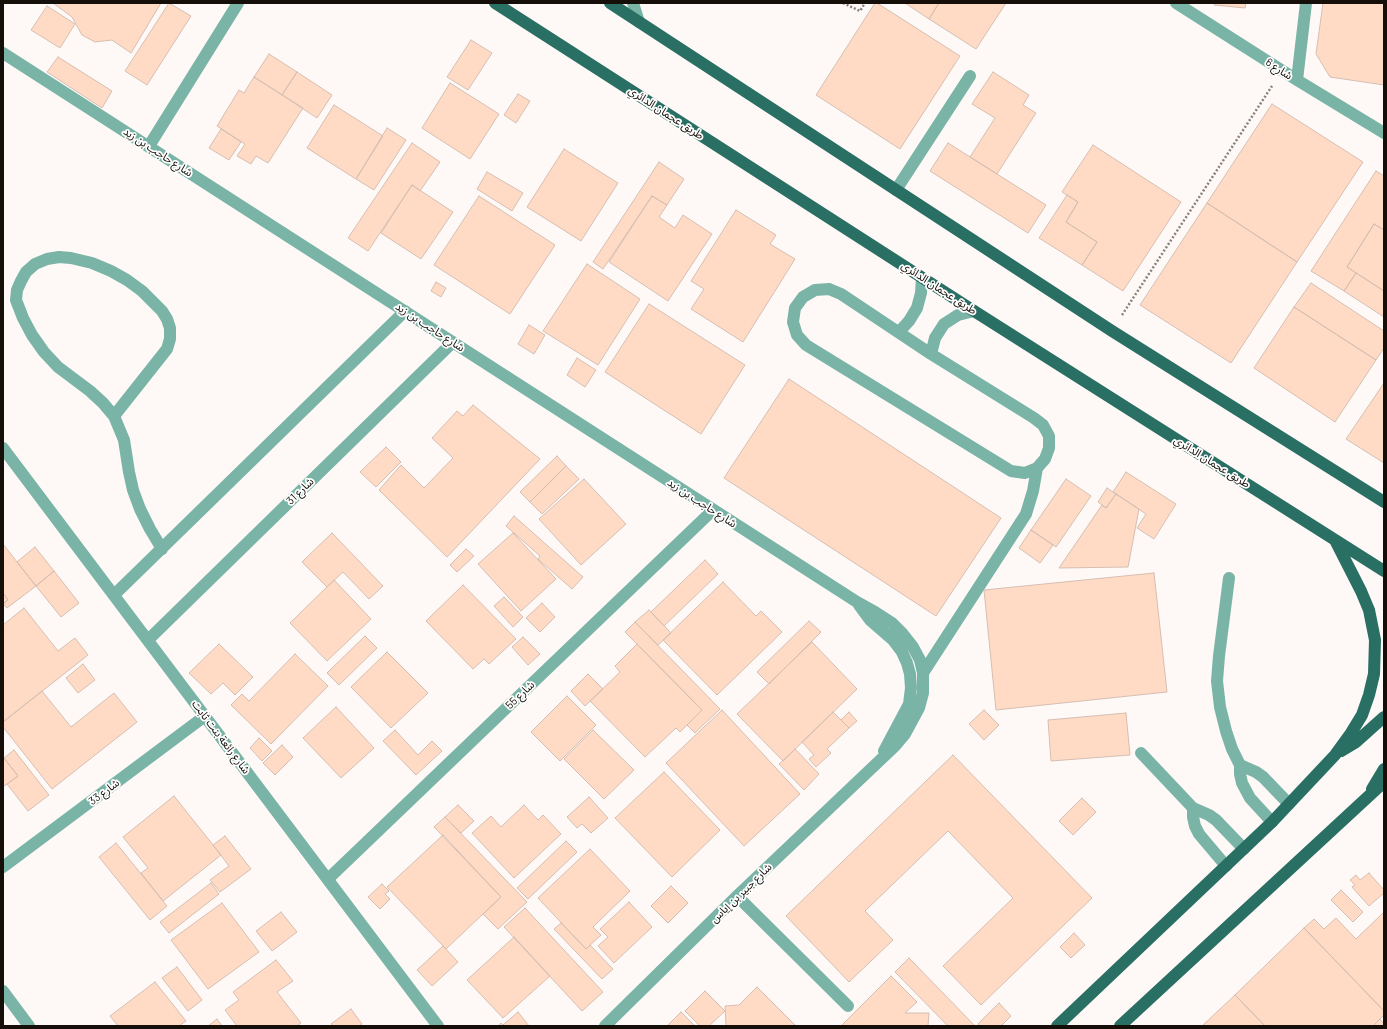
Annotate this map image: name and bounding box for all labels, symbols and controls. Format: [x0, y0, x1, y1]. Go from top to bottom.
street label: شارع 6 [1263, 55, 1295, 83]
street label: طريق عجمان الدائري [626, 84, 706, 142]
street label: شارع حاجب بن زيد [121, 125, 195, 179]
street label: طريق عجمان الدائري [899, 259, 979, 317]
street label: شارع حاجب بن زيد [393, 300, 467, 354]
street label: طريق عجمان الدائري [1171, 433, 1253, 491]
street label: شارع 31 [284, 475, 316, 507]
street label: شارع حاجب بن زيد [665, 476, 739, 530]
street label: شارع 55 [503, 678, 537, 712]
street label: شارع رائعة بنت ثابت [189, 698, 253, 776]
street label: شارع 33 [86, 776, 122, 808]
street label: شارع جبير بن إياس [708, 860, 774, 926]

